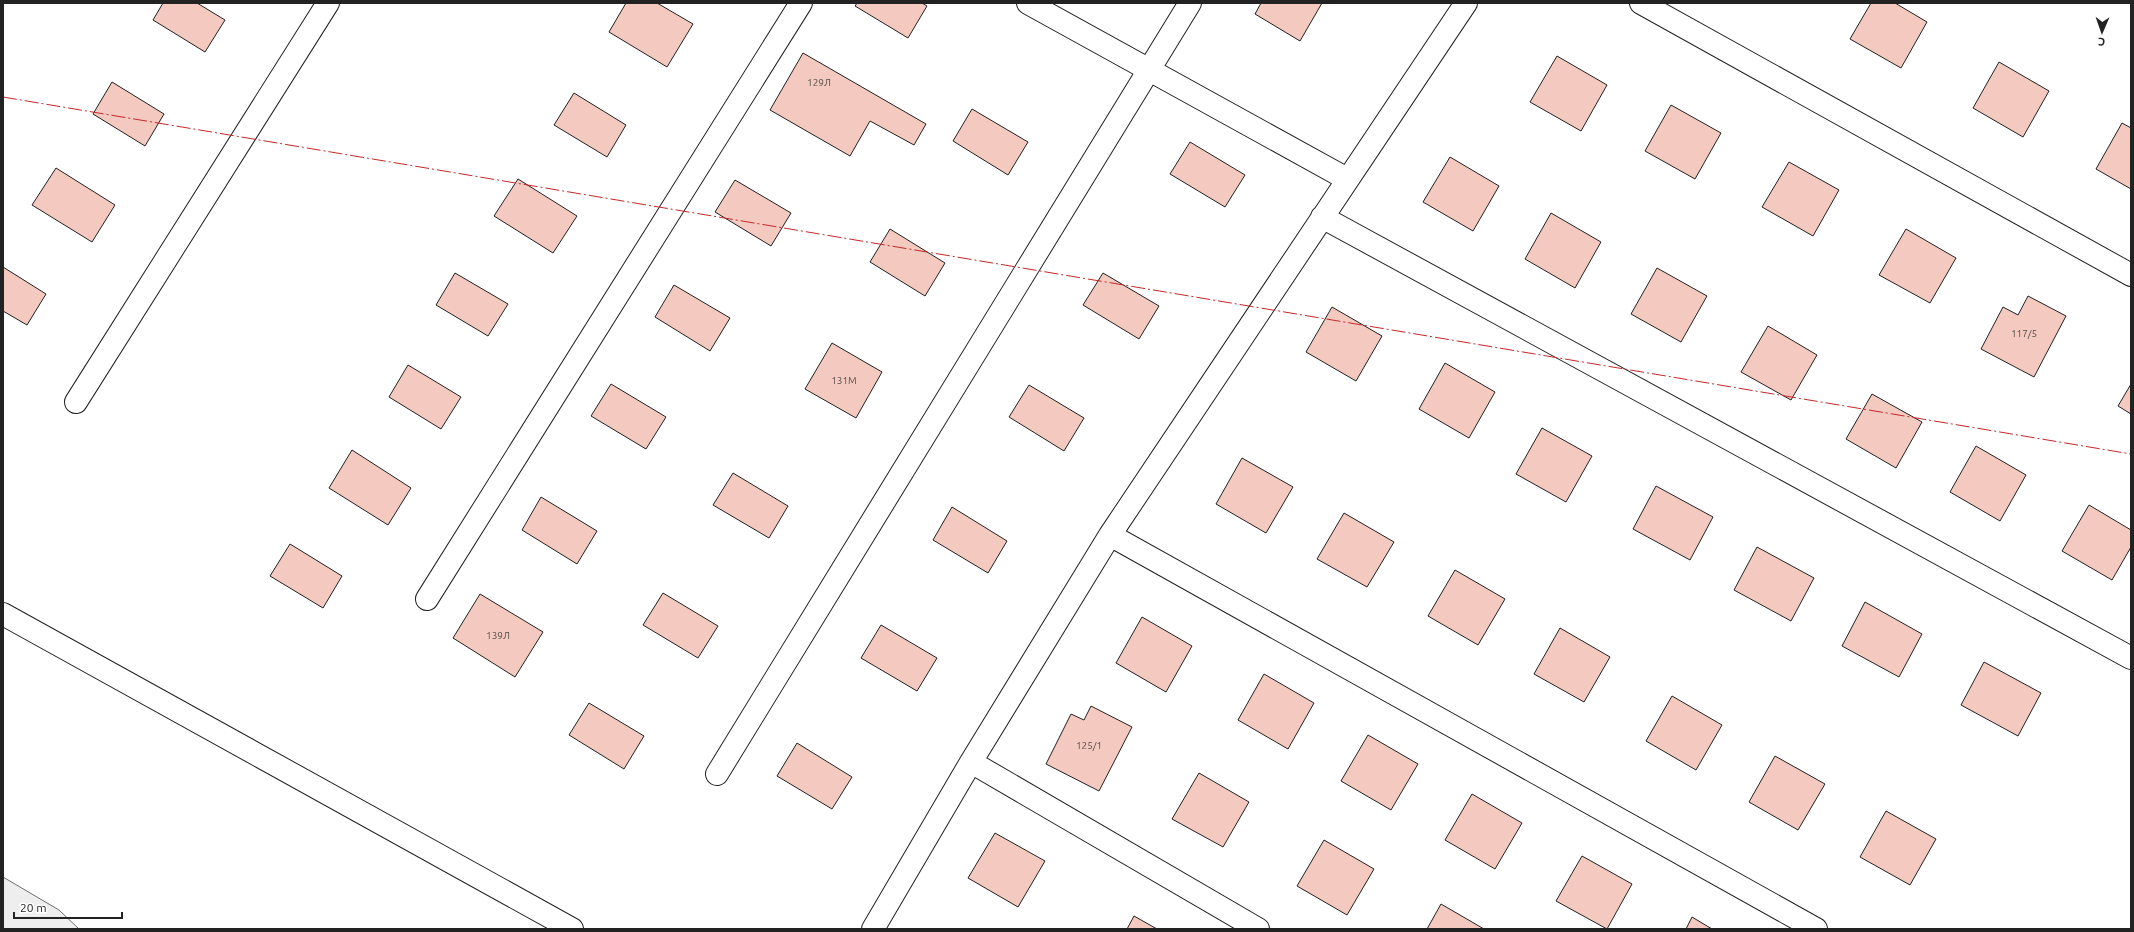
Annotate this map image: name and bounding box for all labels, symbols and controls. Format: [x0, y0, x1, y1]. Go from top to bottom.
north arrow [2082, 12, 2122, 52]
text: С [2098, 36, 2105, 48]
house number: 129Л [807, 77, 831, 88]
house number: 117/5 [2011, 328, 2037, 339]
house number: 131М [831, 375, 857, 386]
house number: 139Л [486, 630, 510, 641]
house number: 125/1 [1076, 740, 1102, 751]
scale bar [14, 894, 122, 920]
text: 20 m [20, 901, 47, 914]

